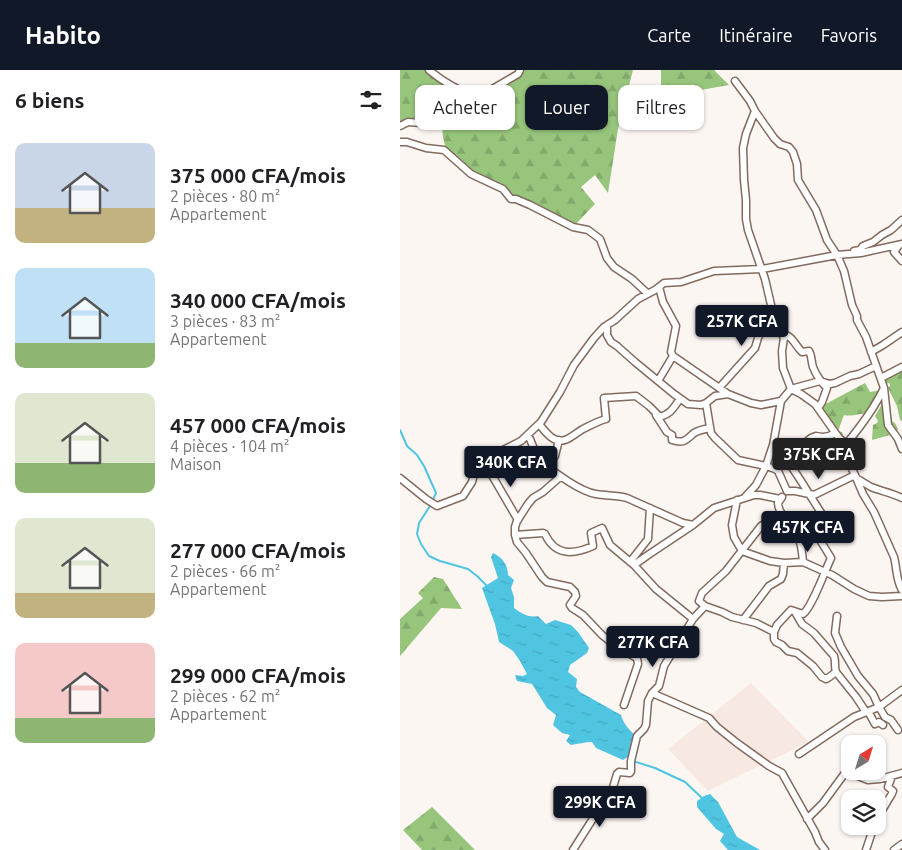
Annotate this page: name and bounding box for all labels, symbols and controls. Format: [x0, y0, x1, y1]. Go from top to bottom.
text: Habito [25, 22, 101, 49]
text: Carte [647, 25, 691, 45]
text: Itinéraire [719, 25, 793, 45]
text: Favoris [821, 25, 877, 45]
chip: Acheter [415, 85, 515, 130]
chip: Louer [525, 85, 608, 130]
chip: Filtres [618, 85, 704, 130]
icon: filters [357, 86, 385, 114]
text: 6 biens [15, 88, 85, 112]
icon: home [55, 163, 115, 223]
text: 375 000 CFA/mois [170, 163, 346, 187]
text: 2 pièces · 80 m² [170, 187, 280, 205]
text: Appartement [170, 205, 267, 223]
icon: home [55, 288, 115, 348]
text: 340 000 CFA/mois [170, 288, 346, 312]
pin: 257K CFA [690, 304, 794, 347]
text: 3 pièces · 83 m² [170, 312, 280, 330]
text: 257K CFA [706, 312, 778, 330]
text: Appartement [170, 330, 267, 348]
icon: home [55, 413, 115, 473]
text: 457 000 CFA/mois [170, 413, 346, 437]
text: 4 pièces · 104 m² [170, 437, 290, 455]
pin: 375K CFA [767, 438, 871, 480]
text: 375K CFA [783, 445, 855, 463]
pin: 340K CFA [459, 446, 563, 488]
text: 340K CFA [475, 453, 547, 471]
text: Maison [170, 455, 221, 473]
pin: 457K CFA [756, 510, 860, 553]
text: 457K CFA [772, 518, 844, 536]
icon: home [55, 538, 115, 598]
text: 277 000 CFA/mois [170, 538, 346, 562]
text: 2 pièces · 66 m² [170, 562, 280, 580]
text: Appartement [170, 580, 267, 598]
pin: 277K CFA [601, 626, 705, 668]
text: 277K CFA [617, 633, 689, 651]
icon: home [55, 663, 115, 723]
text: 299 000 CFA/mois [170, 663, 346, 687]
text: 2 pièces · 62 m² [170, 687, 280, 705]
text: Appartement [170, 705, 267, 723]
north arrow [841, 735, 886, 780]
map controls [841, 735, 886, 835]
pin: 299K CFA [548, 786, 652, 828]
button: layers [841, 790, 886, 835]
text: 299K CFA [564, 793, 636, 811]

